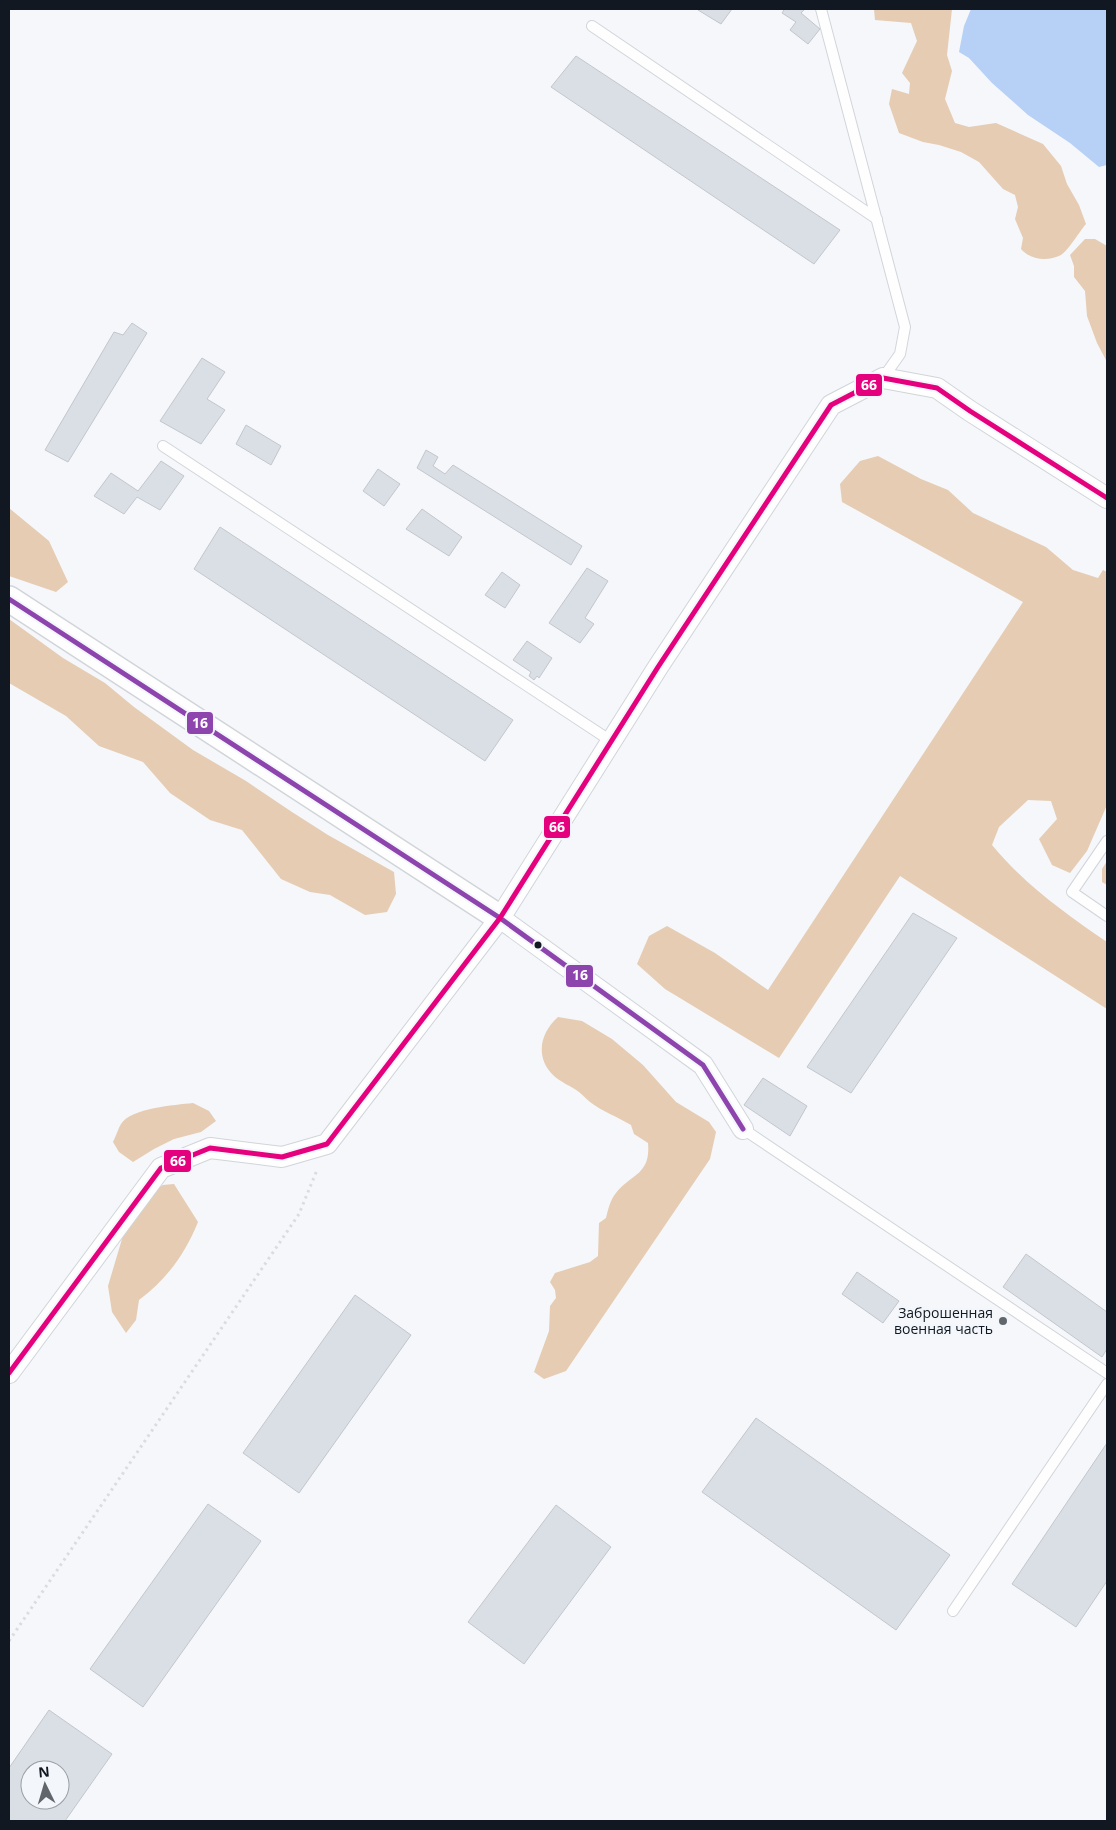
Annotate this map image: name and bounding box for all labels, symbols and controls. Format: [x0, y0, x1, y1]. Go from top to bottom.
line badge: 66 [855, 373, 883, 397]
text: 66 [861, 375, 877, 394]
line badge: 16 [186, 711, 214, 735]
text: 16 [192, 713, 208, 732]
line badge: 66 [543, 815, 571, 839]
text: 66 [549, 817, 565, 836]
unlabelled marker [533, 940, 543, 950]
line badge: 16 [565, 964, 594, 988]
text: 16 [572, 965, 588, 984]
line badge: 66 [163, 1149, 192, 1173]
text: 66 [170, 1151, 186, 1170]
place label: Заброшенная военная часть [894, 1303, 993, 1338]
marker: Заброшенная военная часть [997, 1315, 1009, 1327]
north arrow [20, 1760, 70, 1810]
text: N [37, 1762, 50, 1782]

